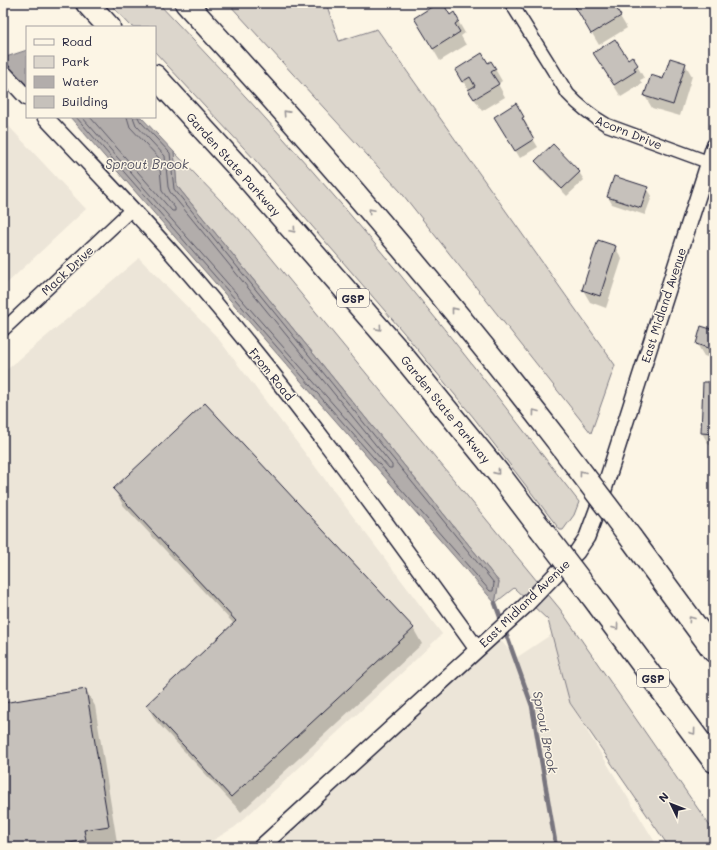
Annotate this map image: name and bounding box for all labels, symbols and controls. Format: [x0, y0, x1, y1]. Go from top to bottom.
legend [26, 26, 156, 118]
text: Road [62, 33, 92, 49]
text: Park [62, 53, 89, 69]
text: Water [62, 73, 99, 89]
text: Building [62, 93, 108, 109]
street label: Garden State Parkway [183, 109, 285, 219]
one-way arrow [283, 110, 290, 117]
street label: Acorn Drive [593, 111, 665, 153]
water label: Sprout Brook [105, 155, 190, 172]
one-way arrow [369, 208, 376, 215]
one-way arrow [288, 225, 296, 233]
street label: Mack Drive [37, 242, 97, 298]
street label: East Midland Avenue [637, 245, 689, 365]
road number: GSP [337, 289, 369, 307]
one-way arrow [452, 308, 459, 315]
one-way arrow [374, 323, 381, 331]
street label: From Road [246, 344, 298, 404]
street label: Garden State Parkway [398, 352, 494, 466]
one-way arrow [533, 410, 540, 417]
one-way arrow [492, 467, 499, 474]
one-way arrow [579, 471, 586, 478]
street label: East Midland Avenue [475, 555, 573, 651]
one-way arrow [689, 617, 696, 624]
one-way arrow [611, 623, 618, 630]
road number: GSP [637, 669, 669, 687]
water label: Sprout Brook [530, 689, 563, 776]
one-way arrow [688, 728, 695, 735]
north arrow [651, 784, 691, 824]
text: N [655, 789, 672, 805]

